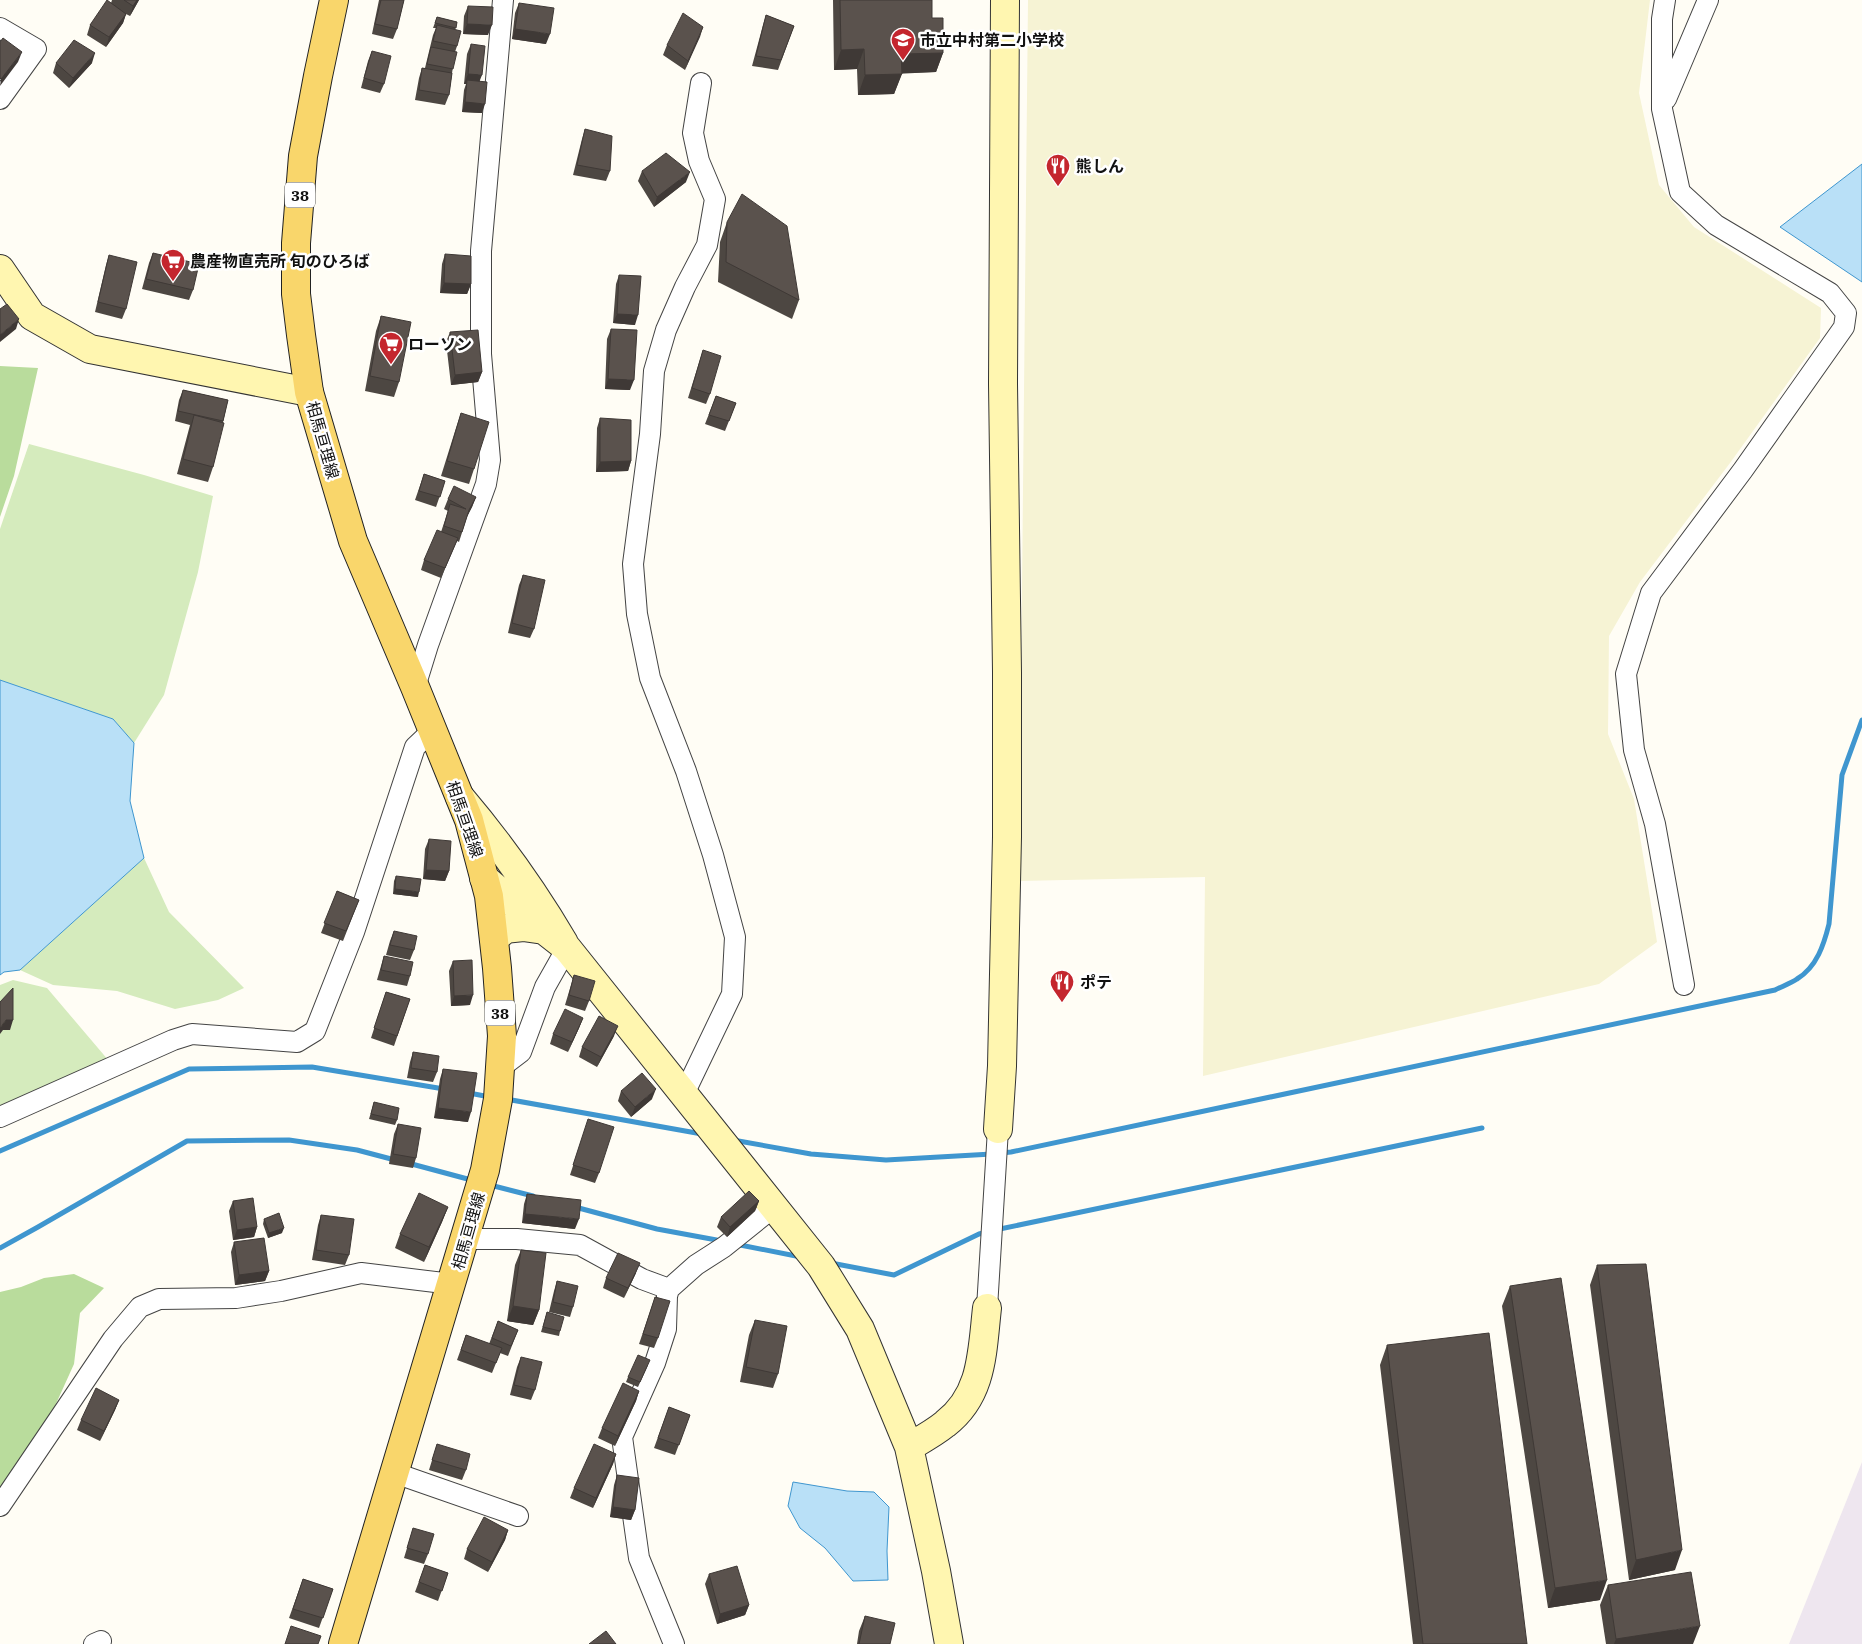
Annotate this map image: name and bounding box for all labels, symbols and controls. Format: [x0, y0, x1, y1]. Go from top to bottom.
school or university icon: 市立中村第二小学校 [890, 27, 916, 61]
place label: 市立中村第二小学校 [920, 30, 1064, 50]
restaurant icon: 熊しん [1045, 153, 1071, 187]
place label: 熊しん [1076, 156, 1124, 176]
road number: 38 [285, 182, 315, 208]
supermarket icon: 農産物直売所 旬のひろば [160, 248, 186, 282]
place label: 農産物直売所 旬のひろば [190, 251, 370, 271]
supermarket icon: ローソン [378, 331, 404, 365]
place label: ローソン [408, 334, 472, 354]
street label: 相馬亘理線 [302, 399, 344, 481]
street label: 相馬亘理線 [443, 778, 487, 860]
restaurant icon: ポテ [1049, 969, 1075, 1003]
place label: ポテ [1080, 972, 1112, 992]
road number: 38 [485, 1000, 515, 1026]
street label: 相馬亘理線 [447, 1190, 489, 1272]

